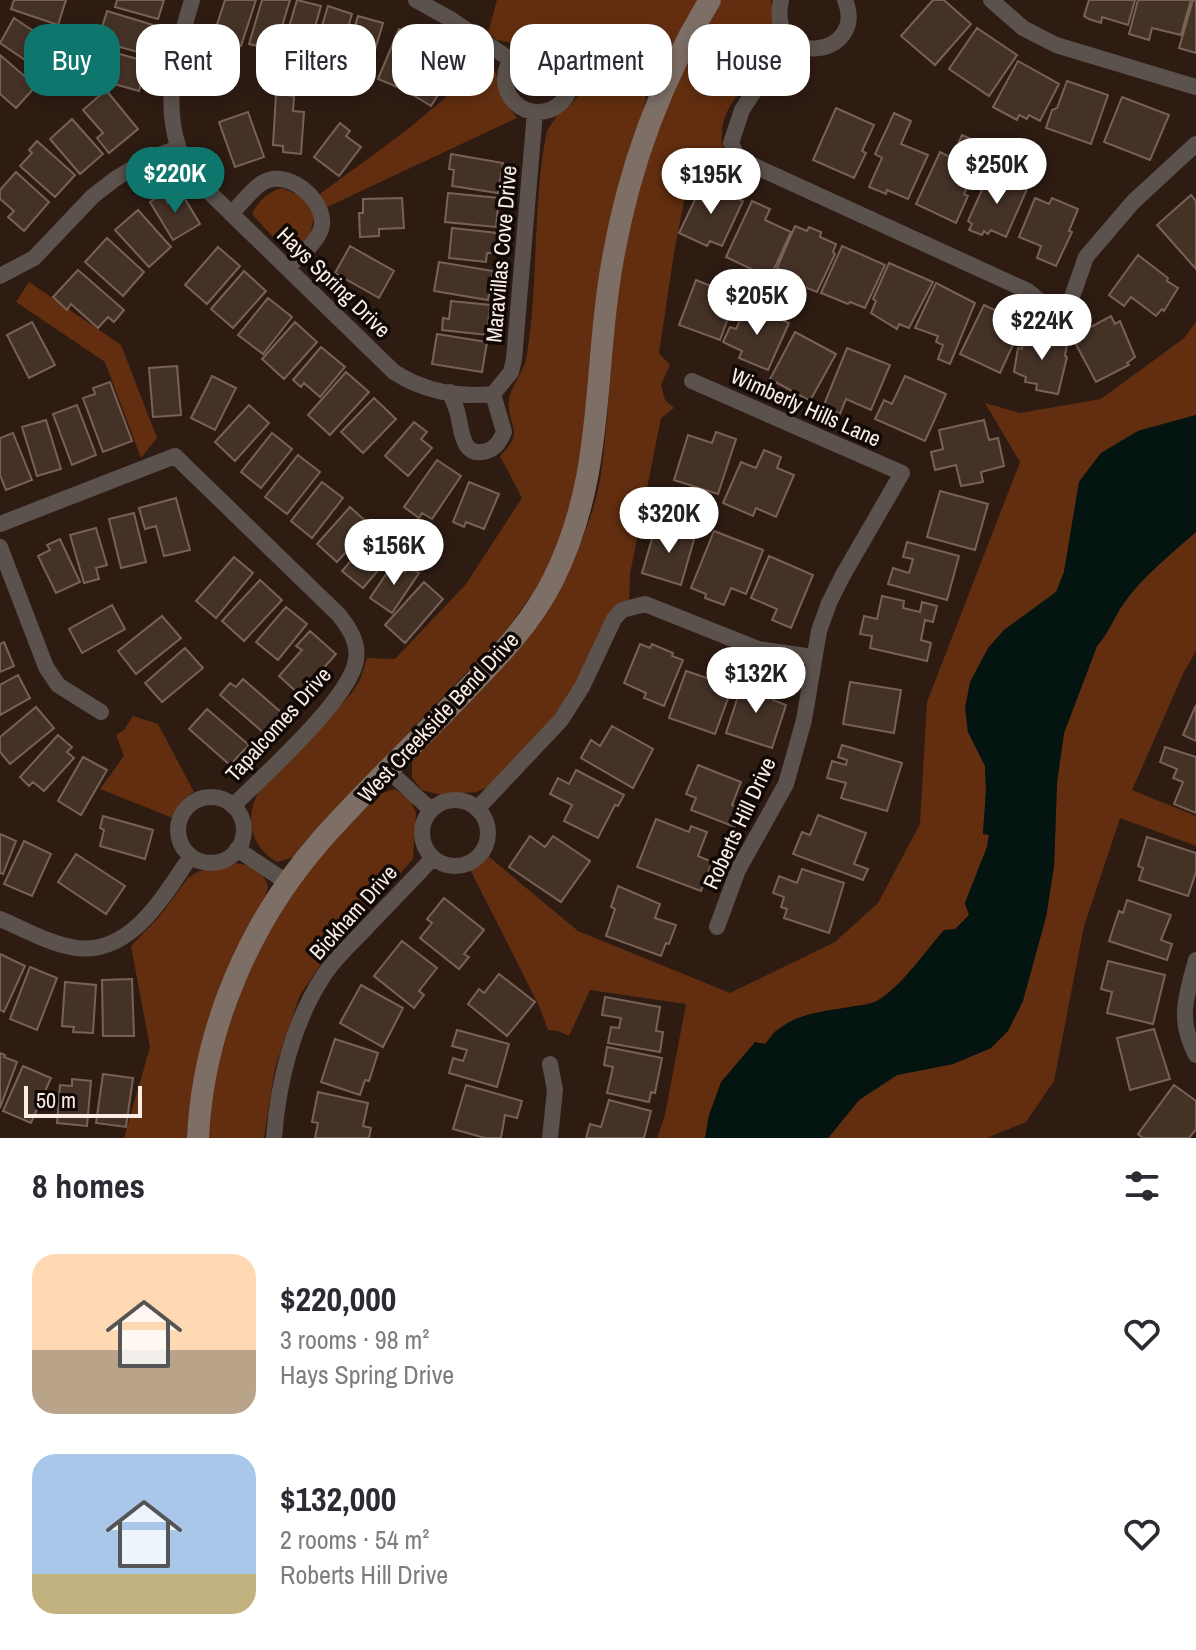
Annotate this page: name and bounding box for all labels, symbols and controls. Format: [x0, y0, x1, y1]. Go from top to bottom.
chip: Buy [24, 24, 120, 96]
chip: Rent [136, 24, 240, 96]
chip: Filters [256, 24, 376, 96]
chip: New [392, 24, 494, 96]
chip: Apartment [510, 24, 672, 96]
chip: House [688, 24, 810, 96]
pin: $250K [941, 138, 1053, 206]
text: $250K [966, 146, 1028, 181]
pin: $220K [119, 147, 231, 215]
pin: $195K [655, 148, 767, 216]
text: $220K [144, 155, 206, 190]
text: $195K [680, 156, 742, 191]
street label: Maravillas Cove Drive [478, 164, 524, 344]
street label: Hays Spring Drive [271, 220, 397, 344]
pin: $205K [701, 269, 813, 337]
text: $205K [726, 277, 788, 312]
pin: $224K [986, 294, 1098, 362]
text: $224K [1011, 302, 1073, 337]
street label: Wimberly Hills Lane [726, 360, 886, 454]
pin: $320K [613, 487, 725, 555]
text: $320K [638, 495, 700, 530]
pin: $156K [338, 519, 450, 587]
text: $156K [363, 527, 425, 562]
street label: West Creekside Bend Drive [351, 625, 525, 809]
pin: $132K [700, 647, 812, 715]
text: $132K [725, 655, 787, 690]
street label: Tapalcomes Drive [218, 660, 338, 788]
street label: Roberts Hill Drive [695, 752, 783, 894]
street label: Bickham Drive [302, 858, 404, 966]
scale bar [24, 1082, 142, 1118]
text: 50 m [36, 1085, 76, 1115]
text: 8 homes [32, 1163, 145, 1209]
icon: filters [1120, 1164, 1164, 1208]
text: $220,000 [280, 1276, 396, 1322]
icon: home [96, 1286, 192, 1382]
icon: heart [1120, 1312, 1164, 1356]
text: 3 rooms · 98 m² [280, 1322, 429, 1357]
text: Hays Spring Drive [280, 1357, 454, 1392]
text: $132,000 [280, 1476, 396, 1522]
icon: home [96, 1486, 192, 1582]
icon: heart [1120, 1512, 1164, 1556]
text: 2 rooms · 54 m² [280, 1522, 429, 1557]
text: Roberts Hill Drive [280, 1557, 448, 1592]

